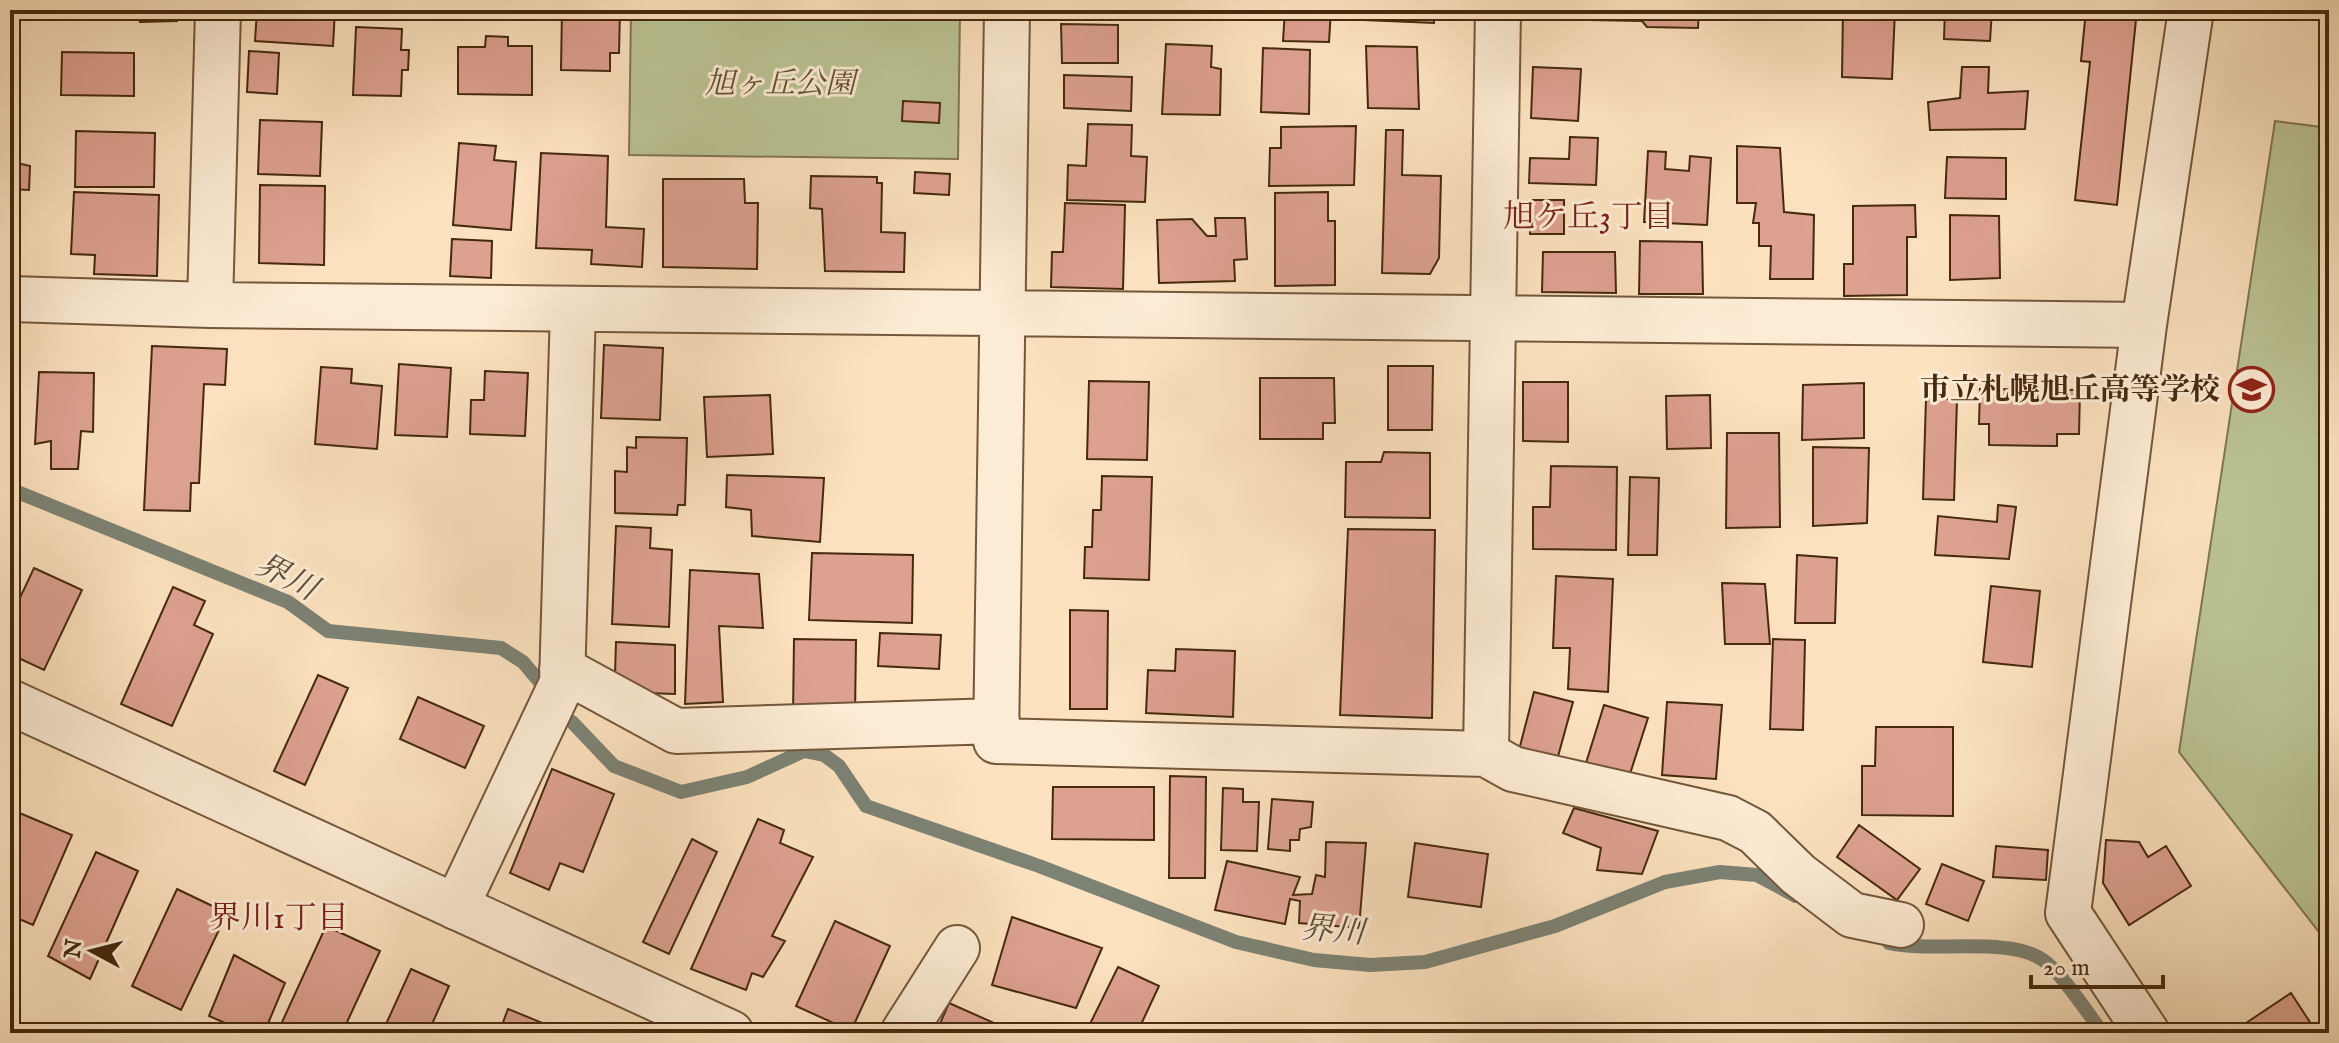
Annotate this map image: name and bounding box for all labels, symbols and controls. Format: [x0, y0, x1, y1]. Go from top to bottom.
park label: 旭ヶ丘公園 [705, 66, 860, 104]
district label: 旭ケ丘3丁目 [1503, 198, 1675, 239]
school or university icon: 市立札幌旭丘高等学校 [2227, 365, 2275, 413]
place label: 市立札幌旭丘高等学校 [1920, 372, 2220, 410]
water label: 界川 [248, 545, 326, 612]
district label: 界川1丁目 [209, 899, 349, 940]
water label: 界川 [1299, 908, 1369, 955]
north arrow [52, 911, 132, 991]
text: N [59, 938, 89, 961]
scale bar [2031, 939, 2163, 989]
text: 20 m [2043, 953, 2090, 984]

